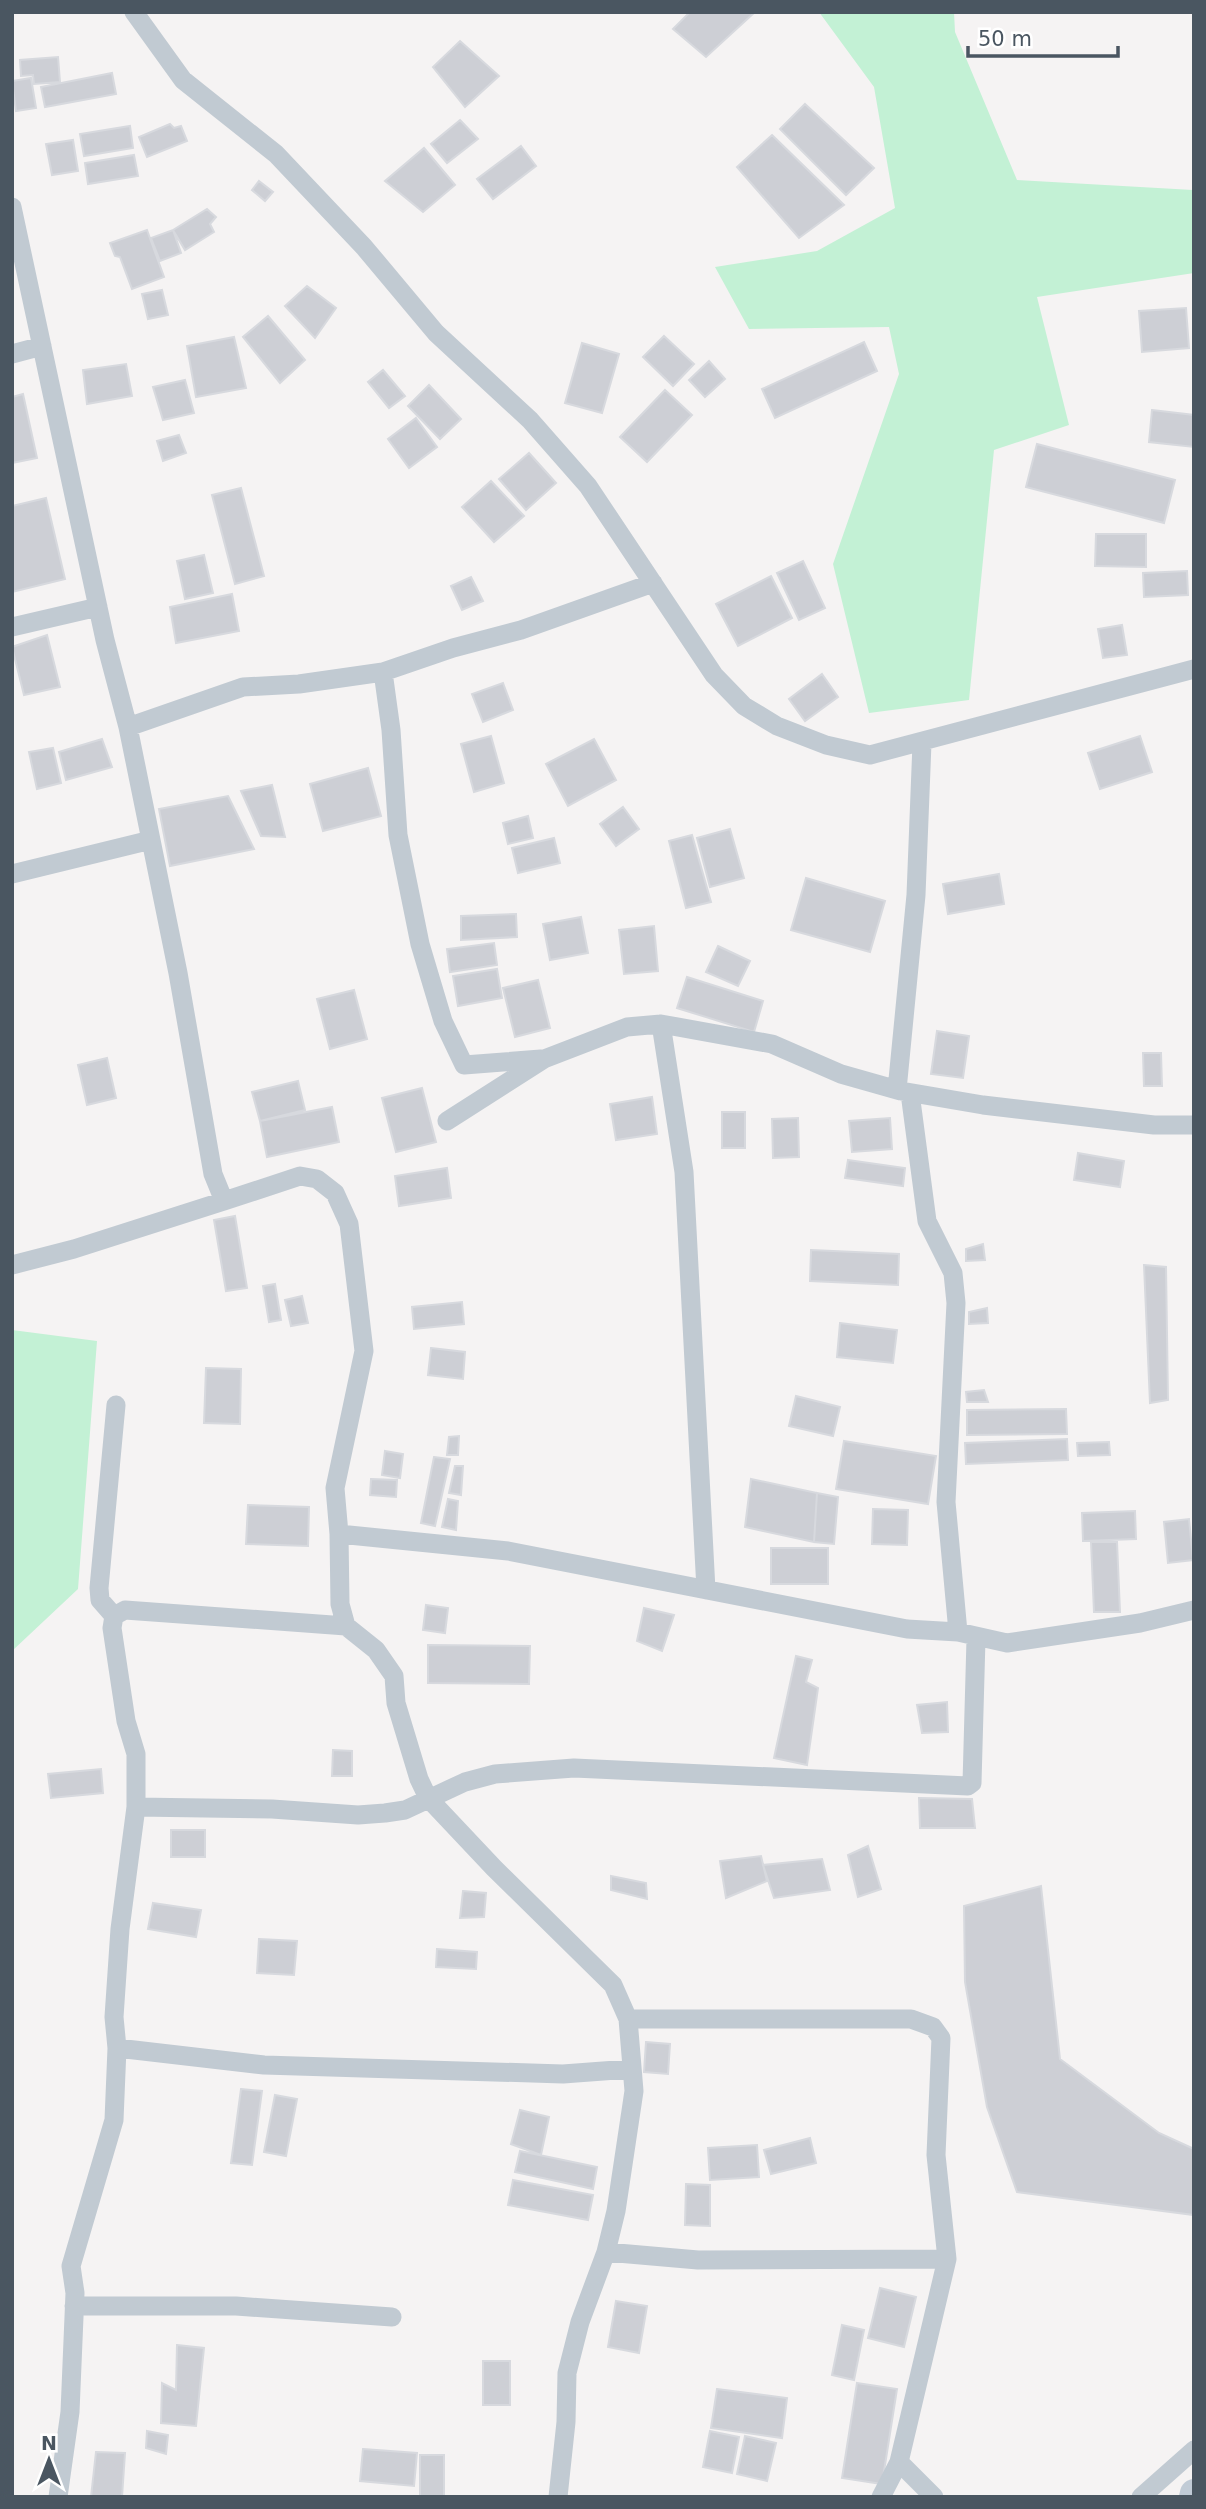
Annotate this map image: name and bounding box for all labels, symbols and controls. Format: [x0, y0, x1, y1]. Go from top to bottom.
scale bar [968, 14, 1118, 58]
text: 50 m [978, 27, 1032, 51]
north arrow [14, 2425, 84, 2495]
text: N [41, 2432, 57, 2454]

